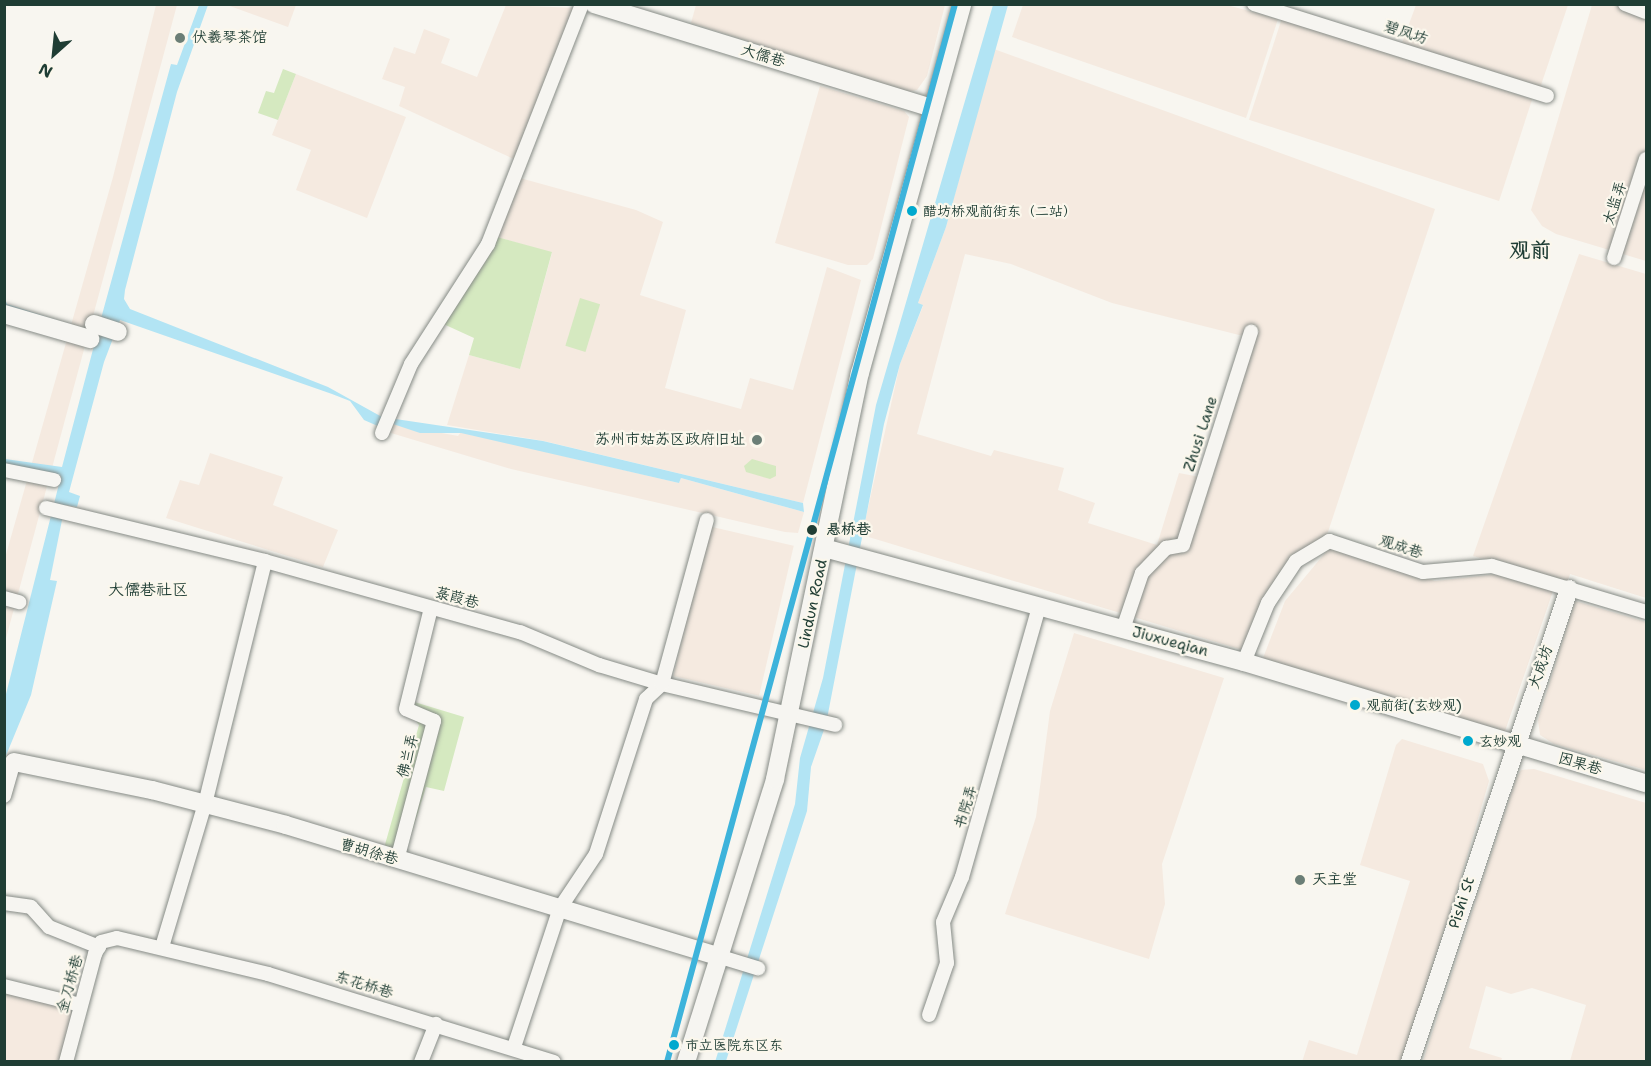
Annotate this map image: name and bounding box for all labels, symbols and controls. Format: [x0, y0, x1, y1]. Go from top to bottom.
street label: 碧凤坊 [1382, 17, 1430, 49]
north arrow [24, 24, 84, 84]
place label: 伏羲琴茶馆 [192, 29, 267, 47]
marker: 伏羲琴茶馆 [173, 31, 187, 45]
street label: 大儒巷 [739, 41, 787, 71]
text: N [35, 58, 56, 83]
street label: 太监弄 [1599, 179, 1631, 227]
place label: 醋坊桥观前街东（二站） [923, 203, 1077, 219]
marker: 醋坊桥观前街东（二站） [906, 205, 918, 217]
district label: 观前 [1509, 237, 1551, 263]
street label: Zhusi Lane [1180, 394, 1222, 474]
place label: 苏州市姑苏区政府旧址 [595, 431, 745, 449]
marker: 苏州市姑苏区政府旧址 [750, 433, 764, 447]
marker: 悬桥巷 [803, 521, 821, 539]
place label: 悬桥巷 [826, 521, 871, 539]
street label: 观成巷 [1377, 531, 1425, 563]
street label: Lindun Road [795, 558, 831, 650]
district label: 大儒巷社区 [108, 580, 188, 600]
street label: 菉葭巷 [433, 583, 481, 613]
street label: Jiuxueqian [1130, 623, 1210, 661]
street label: 大成坊 [1525, 643, 1557, 691]
place label: 观前街(玄妙观) [1366, 697, 1462, 713]
marker: 观前街(玄妙观) [1349, 699, 1361, 711]
street label: 佛兰弄 [394, 732, 422, 780]
place label: 玄妙观 [1479, 733, 1521, 749]
marker: 玄妙观 [1462, 735, 1474, 747]
street label: 因果巷 [1556, 749, 1604, 779]
street label: 书院弄 [951, 783, 981, 831]
street label: 曹胡徐巷 [338, 835, 400, 869]
place label: 天主堂 [1312, 871, 1357, 889]
marker: 天主堂 [1293, 873, 1307, 887]
street label: Pishi St [1445, 875, 1479, 931]
street label: 金刀桥巷 [53, 953, 87, 1015]
street label: 东花桥巷 [333, 968, 395, 1002]
place label: 市立医院东区东 [685, 1037, 783, 1053]
marker: 市立医院东区东 [668, 1039, 680, 1051]

